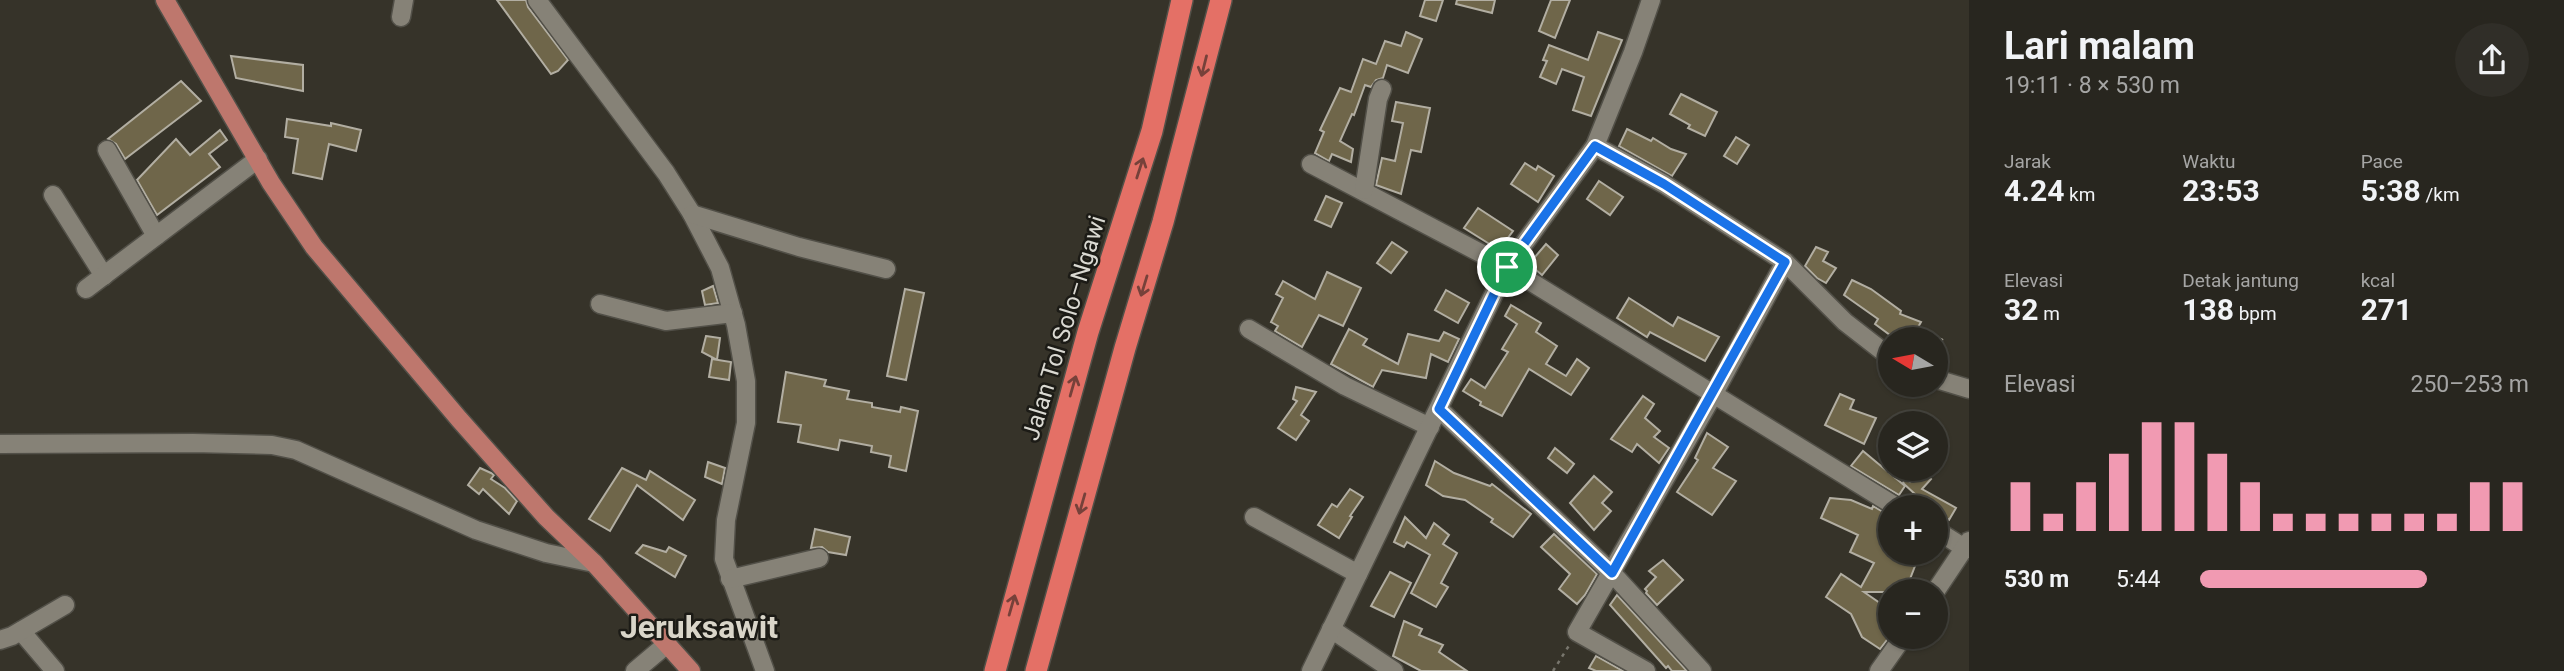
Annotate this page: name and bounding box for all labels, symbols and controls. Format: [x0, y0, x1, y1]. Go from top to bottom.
button: share [2455, 23, 2529, 97]
text: Lari malam [2004, 24, 2195, 68]
one-way arrow [1197, 54, 1210, 77]
text: 19:11 · 8 × 530 m [2004, 72, 2180, 99]
text: Jarak [2004, 150, 2051, 173]
text: Waktu [2182, 150, 2236, 173]
text: Pace [2361, 150, 2403, 173]
one-way arrow [1135, 158, 1147, 180]
text: 4.24 [2004, 173, 2064, 208]
text: 23:53 [2182, 173, 2260, 208]
text: 5:38 [2361, 173, 2421, 208]
text: km [2064, 183, 2095, 206]
text: /km [2421, 183, 2460, 206]
street label: Jalan Tol Solo–Ngawi [1017, 212, 1111, 444]
pin [1477, 237, 1537, 297]
icon: arrive [1488, 248, 1526, 286]
text: Elevasi [2004, 269, 2063, 292]
text: Detak jantung [2182, 269, 2299, 292]
text: kcal [2361, 269, 2395, 292]
one-way arrow [1137, 274, 1150, 296]
text: 32 [2004, 292, 2038, 327]
text: 138 [2182, 292, 2234, 327]
text: 271 [2361, 292, 2412, 327]
text: m [2038, 302, 2060, 325]
text: bpm [2234, 302, 2277, 325]
north arrow [1878, 327, 1948, 397]
map controls [1878, 327, 1948, 649]
text: Elevasi [2004, 371, 2076, 398]
text: 250–253 m [2410, 371, 2529, 398]
one-way arrow [1068, 375, 1081, 397]
button: layers [1878, 411, 1948, 481]
one-way arrow [1074, 493, 1087, 515]
button: + [1878, 495, 1948, 565]
text: 530 m [2004, 566, 2069, 593]
text: 5:44 [2116, 566, 2160, 593]
button: − [1878, 579, 1948, 649]
one-way arrow [1007, 594, 1020, 616]
district label: Jeruksawit [620, 608, 778, 646]

